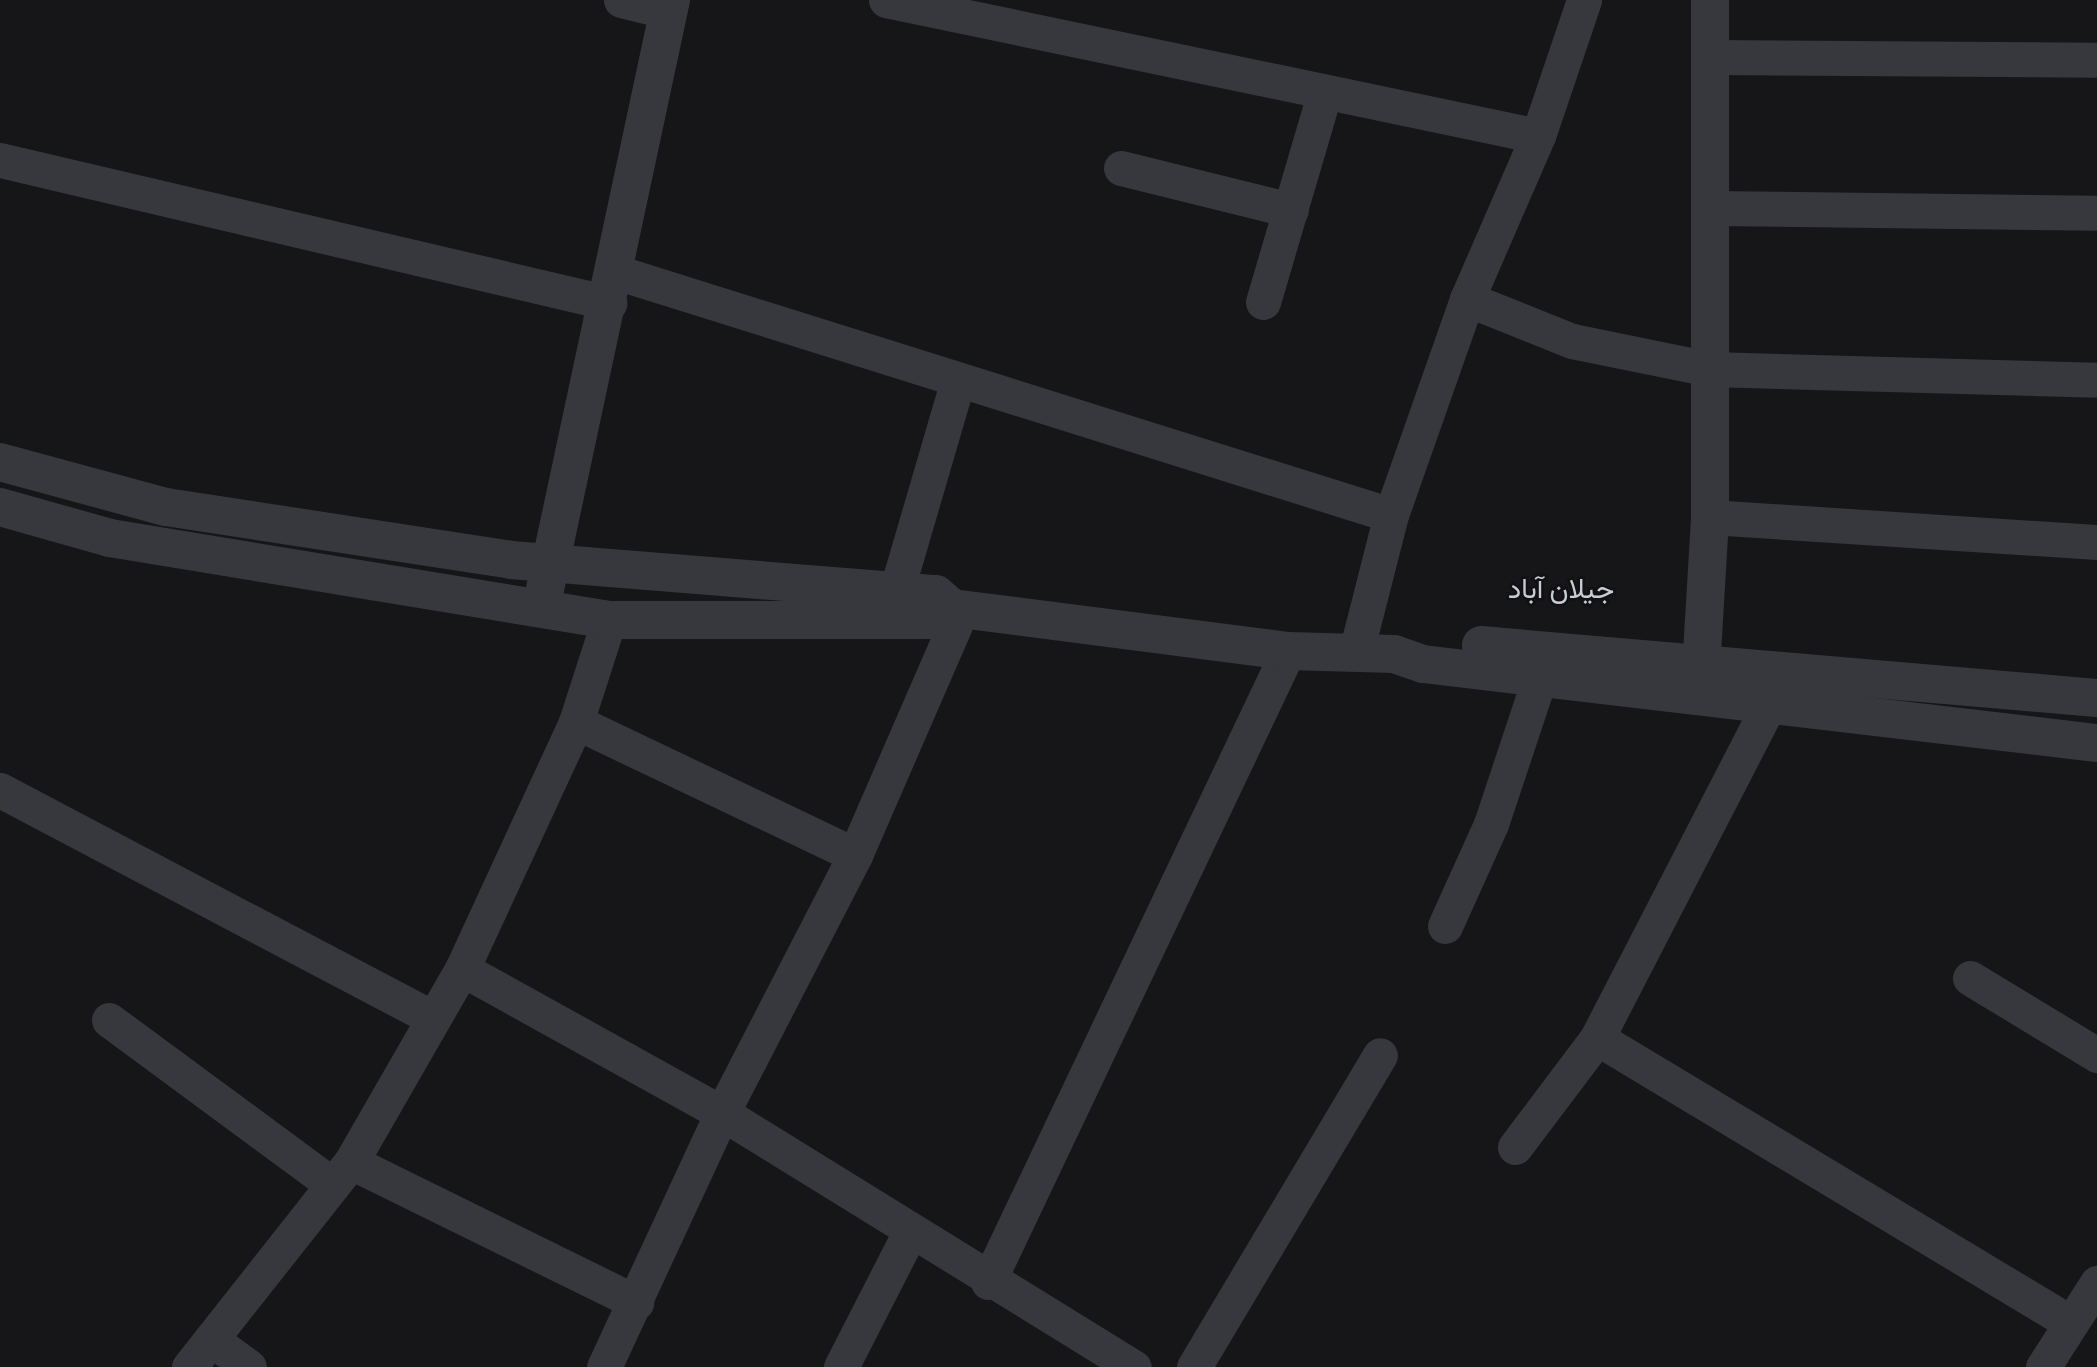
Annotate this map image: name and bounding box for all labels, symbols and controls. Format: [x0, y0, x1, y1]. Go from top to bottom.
district label: جیلان آباد [1508, 572, 1614, 606]

